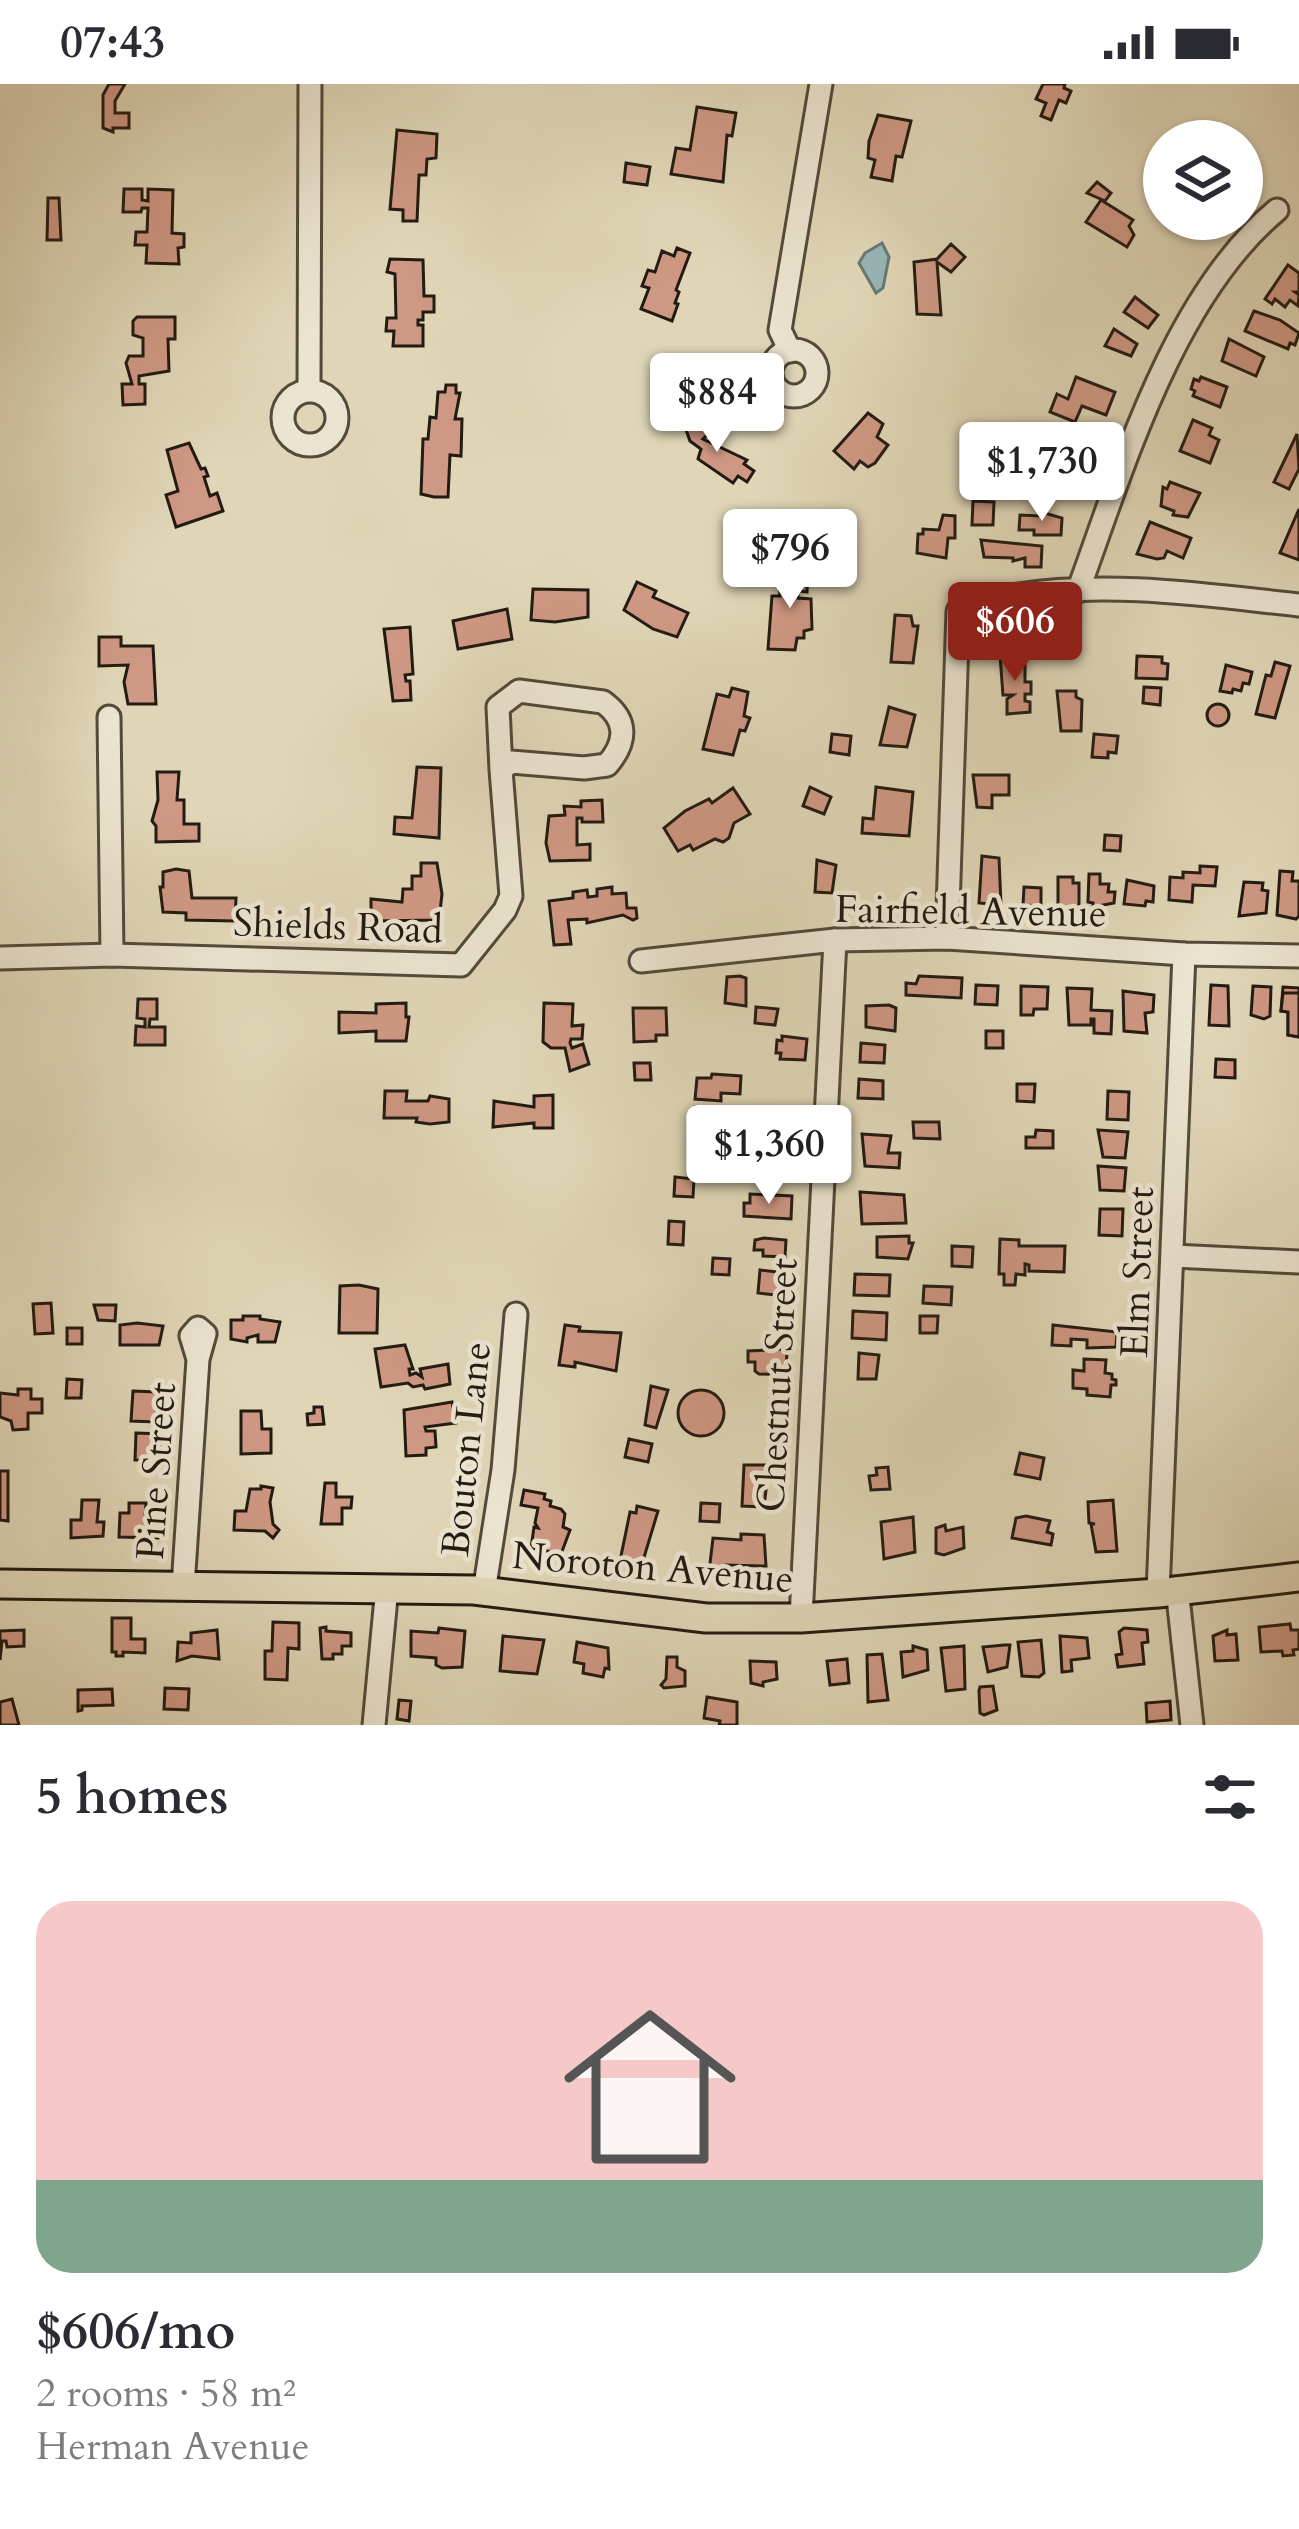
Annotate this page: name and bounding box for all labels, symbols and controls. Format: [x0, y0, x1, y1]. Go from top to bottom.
text: 07:43 [60, 12, 165, 73]
map controls [1143, 120, 1263, 240]
button: layers [1143, 120, 1263, 240]
pin: $884 [646, 353, 788, 455]
text: $884 [677, 365, 757, 418]
pin: $1,730 [944, 422, 1140, 524]
text: $1,730 [986, 434, 1098, 487]
pin: $796 [719, 509, 861, 611]
text: $796 [750, 521, 830, 574]
pin: $606 [944, 582, 1086, 684]
text: $606 [975, 594, 1055, 647]
street label: Fairfield Avenue [835, 883, 1107, 940]
street label: Shields Road [232, 896, 444, 957]
pin: $1,360 [671, 1105, 867, 1207]
text: $1,360 [713, 1117, 825, 1170]
street label: Elm Street [1108, 1186, 1167, 1359]
street label: Chestnut Street [744, 1257, 811, 1514]
street label: Bouton Lane [429, 1339, 504, 1559]
street label: Pine Street [124, 1380, 189, 1562]
street label: Noroton Avenue [510, 1529, 796, 1606]
text: 5 homes [36, 1762, 228, 1832]
icon: filters [1197, 1764, 1263, 1830]
icon: home [542, 1979, 758, 2195]
text: $606/mo [36, 2297, 235, 2367]
text: 2 rooms · 58 m² [36, 2367, 296, 2420]
text: Herman Avenue [36, 2420, 309, 2473]

